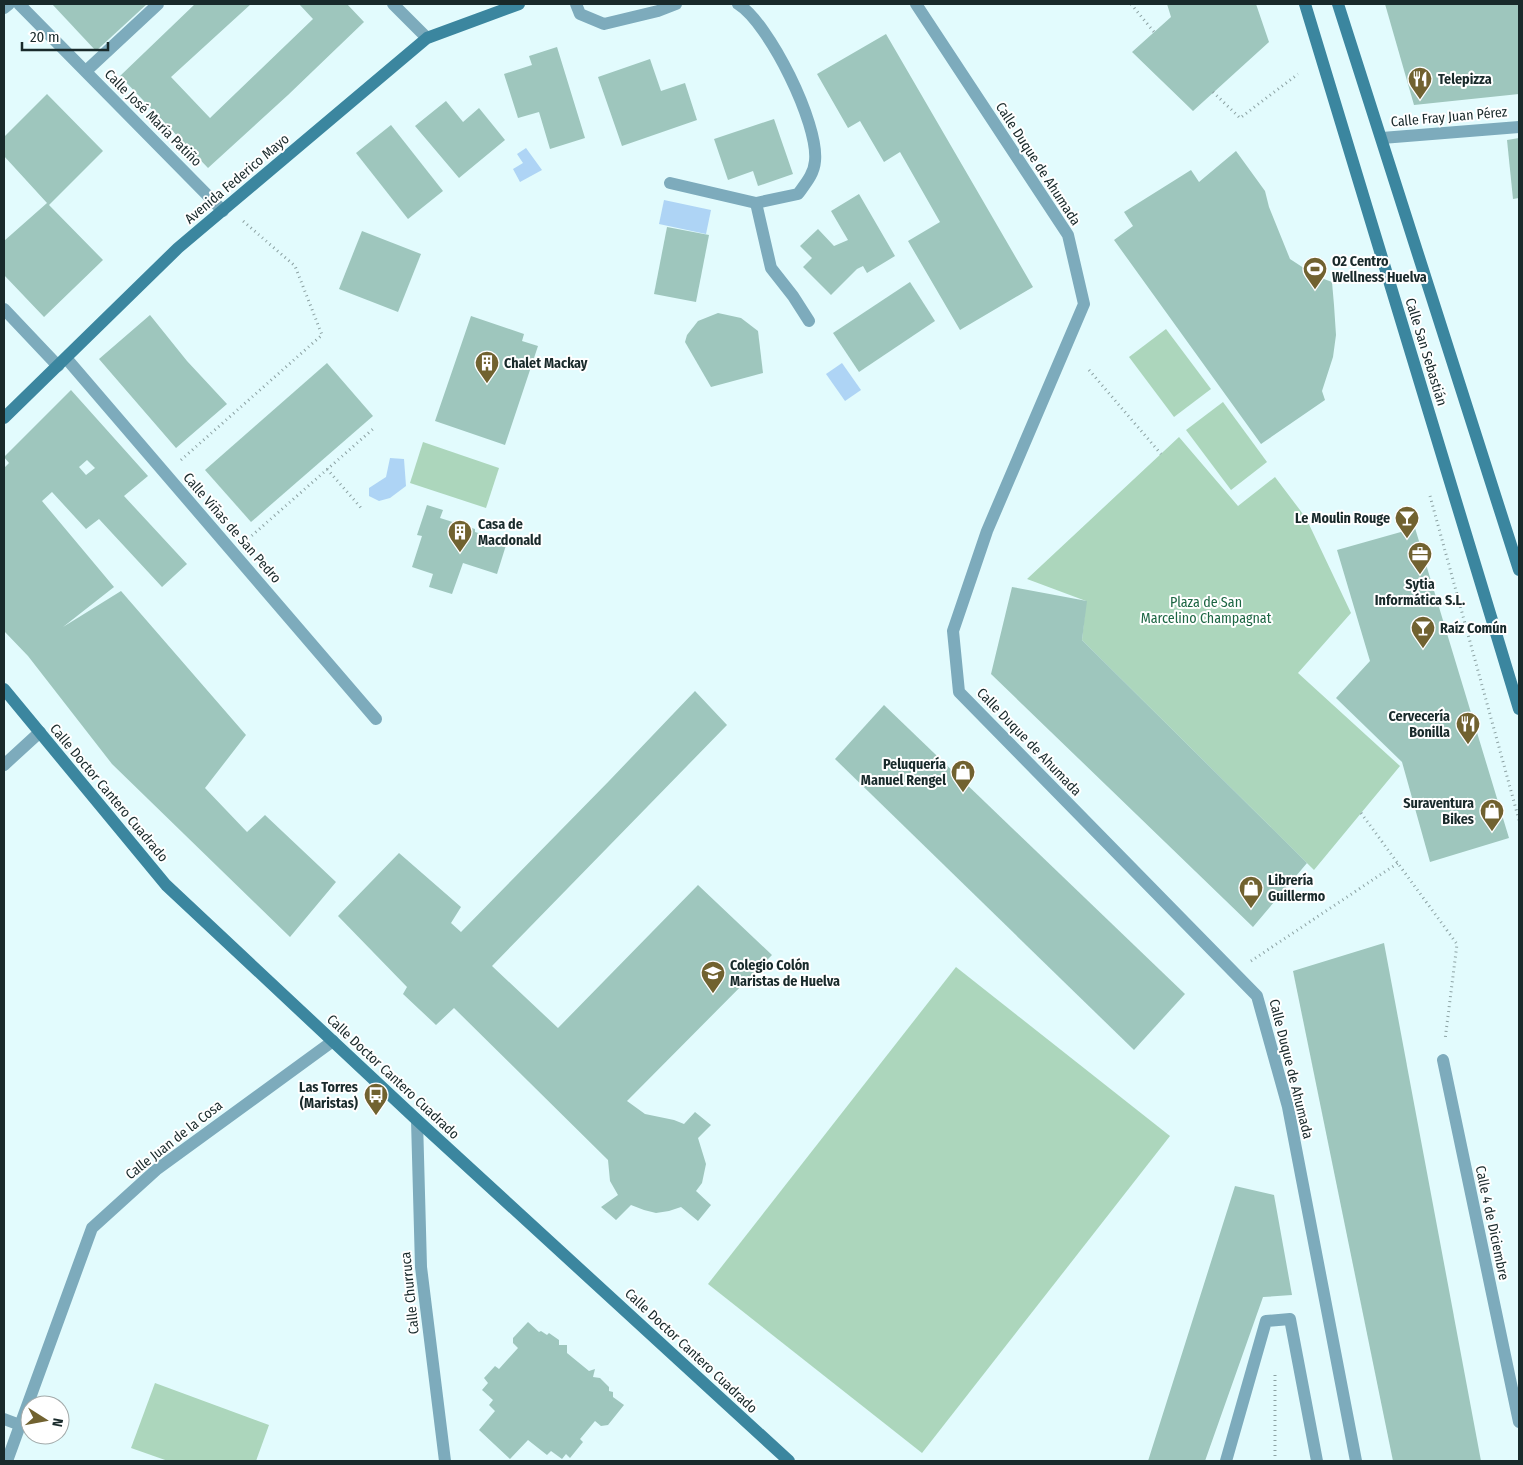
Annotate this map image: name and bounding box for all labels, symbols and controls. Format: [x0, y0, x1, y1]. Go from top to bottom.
scale bar [22, 20, 109, 52]
text: 20 m [30, 28, 60, 46]
street label: Calle José María Patiño [101, 66, 205, 170]
restaurant icon: Telepizza [1407, 66, 1433, 100]
place label: Telepizza [1438, 71, 1492, 88]
street label: Calle Duque de Ahumada [992, 99, 1084, 229]
street label: Calle Fray Juan Pérez [1390, 103, 1508, 131]
street label: Avenida Federico Mayo [181, 130, 293, 228]
place label: O2 Centro Wellness Huelva [1332, 253, 1427, 286]
sports icon: O2 Centro Wellness Huelva [1302, 256, 1328, 290]
street label: Calle San Sebastián [1402, 296, 1450, 408]
building icon: Chalet Mackay [474, 350, 500, 384]
place label: Chalet Mackay [504, 355, 588, 372]
street label: Calle Viñas de San Pedro [179, 469, 285, 587]
bar icon: Le Moulin Rouge [1394, 505, 1420, 539]
place label: Le Moulin Rouge [1295, 510, 1390, 527]
place label: Casa de Macdonald [478, 516, 542, 549]
building icon: Casa de Macdonald [447, 519, 473, 553]
office icon: Sytia Informática S.L. [1407, 541, 1433, 575]
place label: Sytia Informática S.L. [1375, 576, 1465, 609]
park label: Plaza de San Marcelino Champagnat [1141, 594, 1272, 627]
bar icon: Raíz Común [1410, 615, 1436, 649]
place label: Raíz Común [1440, 620, 1507, 637]
street label: Calle Duque de Ahumada [973, 684, 1085, 800]
place label: Cervecería Bonilla [1389, 708, 1450, 741]
restaurant icon: Cervecería Bonilla [1455, 711, 1481, 745]
street label: Calle Doctor Cantero Cuadrado [46, 721, 172, 865]
place label: Peluquería Manuel Rengel [861, 756, 946, 789]
shop icon: Peluquería Manuel Rengel [950, 759, 976, 793]
place label: Suraventura Bikes [1403, 795, 1474, 828]
shop icon: Suraventura Bikes [1479, 798, 1505, 832]
place label: Librería Guillermo [1268, 872, 1326, 905]
shop icon: Librería Guillermo [1238, 875, 1264, 909]
place label: Colegio Colón Maristas de Huelva [730, 957, 840, 990]
school or university icon: Colegio Colón Maristas de Huelva [700, 960, 726, 994]
street label: Calle Duque de Ahumada [1265, 997, 1317, 1141]
street label: Calle Doctor Cantero Cuadrado [323, 1011, 463, 1143]
place label: Las Torres (Maristas) [299, 1079, 358, 1112]
bus stop icon: Las Torres (Maristas) [363, 1082, 389, 1116]
street label: Calle Juan de la Cosa [122, 1097, 226, 1183]
street label: Calle 4 de Diciembre [1472, 1164, 1512, 1282]
street label: Calle Churruca [397, 1251, 423, 1335]
street label: Calle Doctor Cantero Cuadrado [621, 1285, 761, 1417]
north arrow [20, 1395, 70, 1445]
text: N [48, 1417, 66, 1428]

